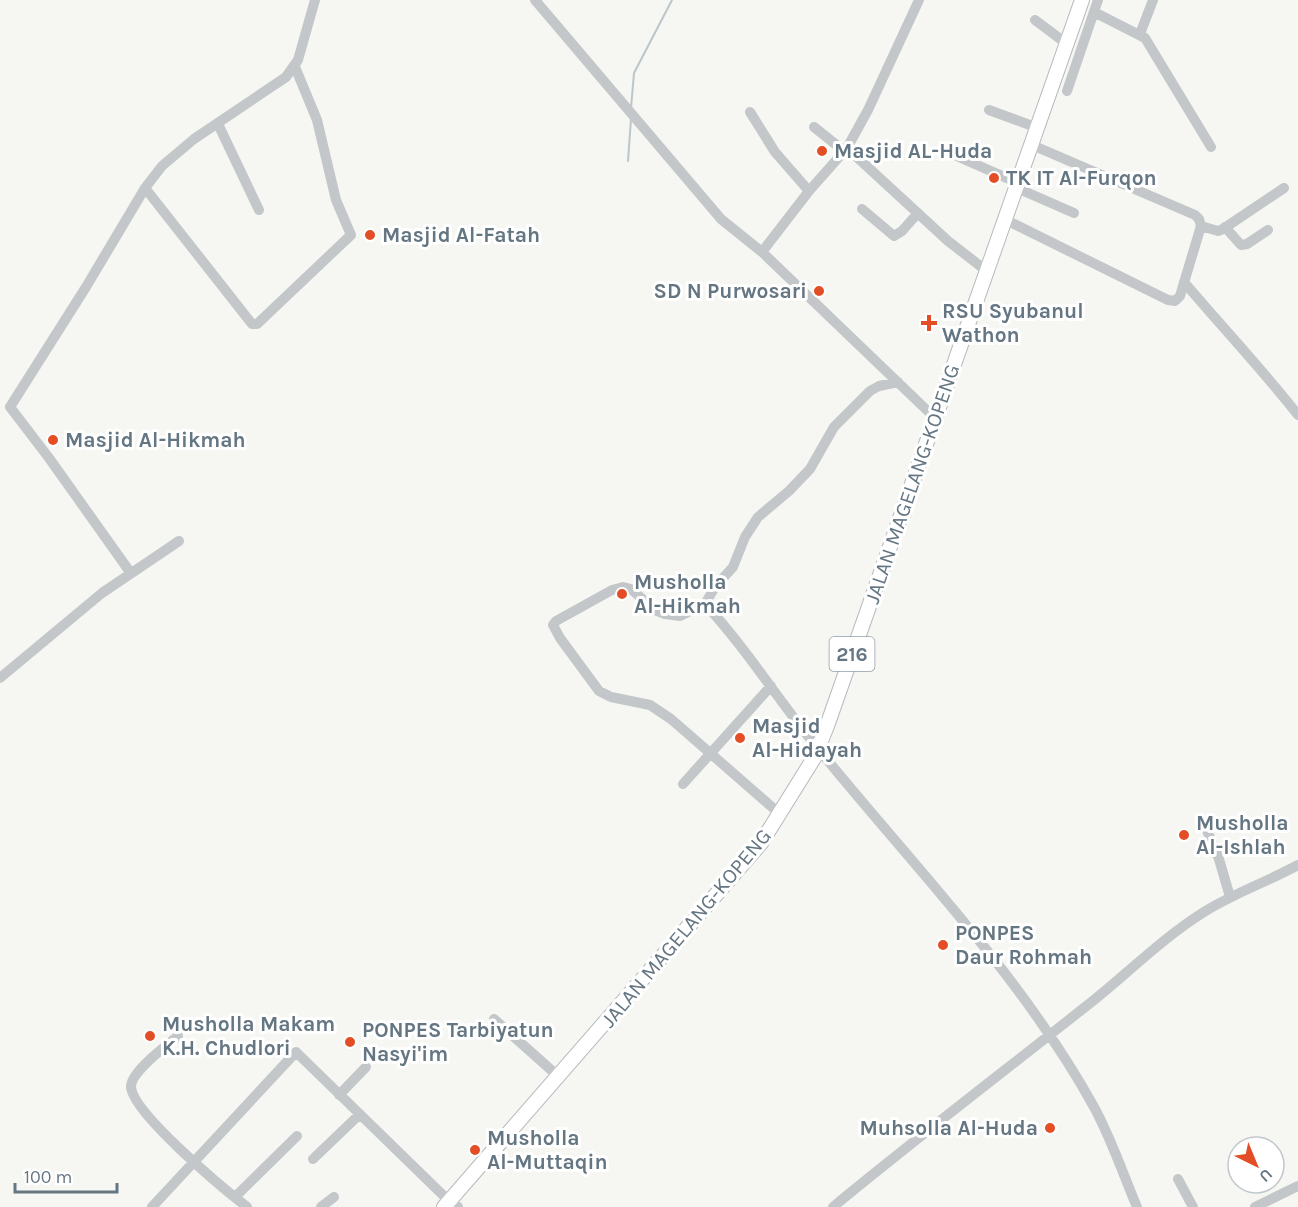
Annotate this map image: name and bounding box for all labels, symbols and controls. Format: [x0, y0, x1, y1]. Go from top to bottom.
place label: Masjid AL-Huda [834, 139, 992, 163]
marker: Masjid AL-Huda [815, 144, 829, 158]
place label: TK IT Al-Furqon [1006, 166, 1157, 191]
marker: TK IT Al-Furqon [987, 171, 1001, 185]
place label: Masjid Al-Fatah [382, 223, 540, 247]
marker: Masjid Al-Fatah [363, 228, 377, 242]
place label: SD N Purwosari [654, 279, 807, 303]
marker: SD N Purwosari [812, 284, 826, 298]
place label: RSU Syubanul Wathon [942, 299, 1084, 347]
marker: RSU Syubanul Wathon [920, 314, 938, 332]
street label: JALAN MAGELANG-KOPENG [860, 361, 964, 607]
place label: Masjid Al-Hikmah [65, 428, 246, 452]
marker: Masjid Al-Hikmah [46, 433, 60, 447]
place label: Musholla Al-Hikmah [634, 570, 741, 618]
marker: Musholla Al-Hikmah [615, 587, 629, 601]
road number: 216 [830, 637, 874, 671]
place label: Masjid Al-Hidayah [752, 714, 862, 762]
marker: Masjid Al-Hidayah [733, 731, 747, 745]
place label: Musholla Al-Ishlah [1196, 811, 1289, 859]
street label: JALAN MAGELANG-KOPENG [596, 824, 776, 1032]
marker: Musholla Al-Ishlah [1177, 828, 1191, 842]
place label: PONPES Daur Rohmah [955, 921, 1092, 969]
marker: PONPES Daur Rohmah [936, 938, 950, 952]
place label: Musholla Makam K.H. Chudlori [162, 1012, 335, 1060]
place label: PONPES Tarbiyatun Nasyi'im [362, 1018, 554, 1066]
marker: Musholla Makam K.H. Chudlori [143, 1029, 157, 1043]
marker: PONPES Tarbiyatun Nasyi'im [343, 1035, 357, 1049]
place label: Muhsolla Al-Huda [860, 1116, 1038, 1140]
marker: Muhsolla Al-Huda [1043, 1121, 1057, 1135]
place label: Musholla Al-Muttaqin [487, 1126, 608, 1175]
north arrow [1226, 1135, 1286, 1195]
marker: Musholla Al-Muttaqin [468, 1143, 482, 1157]
scale bar [15, 1156, 117, 1194]
text: U [1255, 1165, 1276, 1186]
text: 100 m [24, 1166, 72, 1188]

